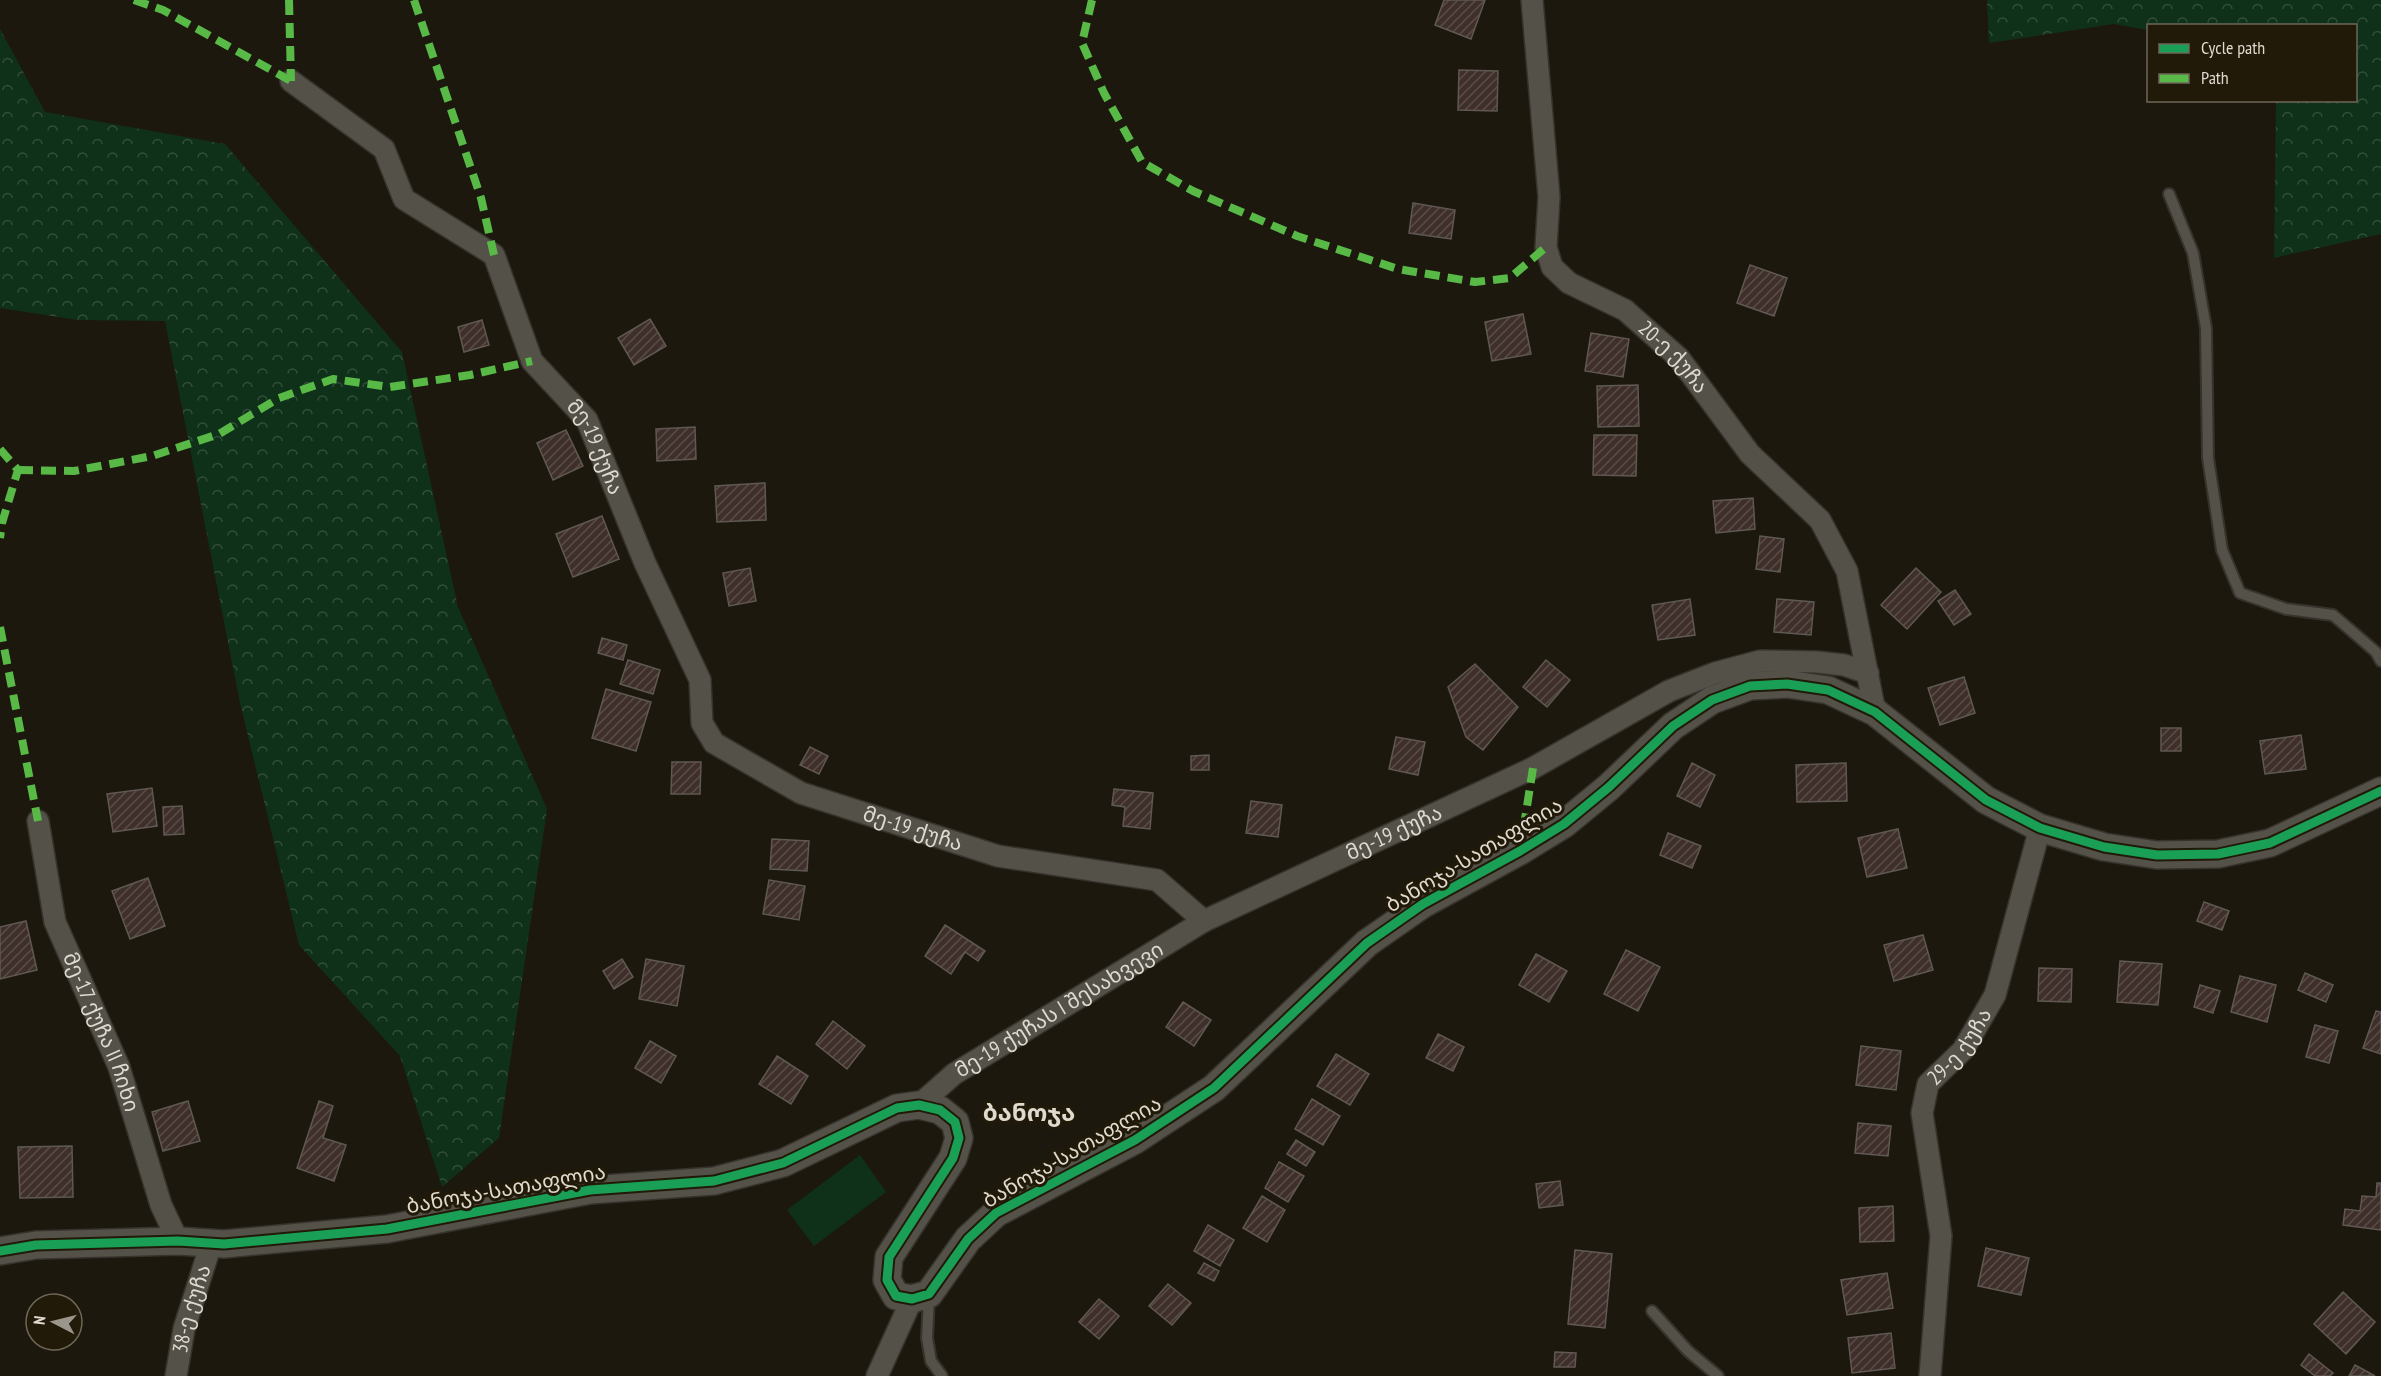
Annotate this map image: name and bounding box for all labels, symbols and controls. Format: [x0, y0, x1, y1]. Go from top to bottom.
legend [2147, 24, 2357, 102]
text: Cycle path [2201, 36, 2265, 59]
text: Path [2201, 66, 2229, 89]
street label: 20-ე ქუჩა [1633, 314, 1715, 399]
street label: მე-19 ქუჩა [561, 393, 630, 498]
street label: ბანოჯა-სათაფლია [1380, 791, 1567, 918]
street label: მე-19 ქუჩა [1341, 798, 1446, 866]
street label: მე-19 ქუჩა [860, 800, 966, 857]
street label: მე-19 ქუჩას I შესახვევი [950, 935, 1168, 1083]
street label: მე-17 ქუჩა II ჩიხი [57, 948, 146, 1115]
street label: 29-ე ქუჩა [1921, 1003, 1997, 1091]
street label: ბანოჯა-სათაფლია [978, 1089, 1166, 1214]
district label: ბანოჯა [983, 1097, 1075, 1128]
street label: ბანოჯა-სათაფლია [404, 1158, 608, 1219]
street label: 38-ე ქუჩა [166, 1261, 217, 1355]
north arrow [24, 1292, 84, 1352]
text: N [29, 1315, 50, 1326]

